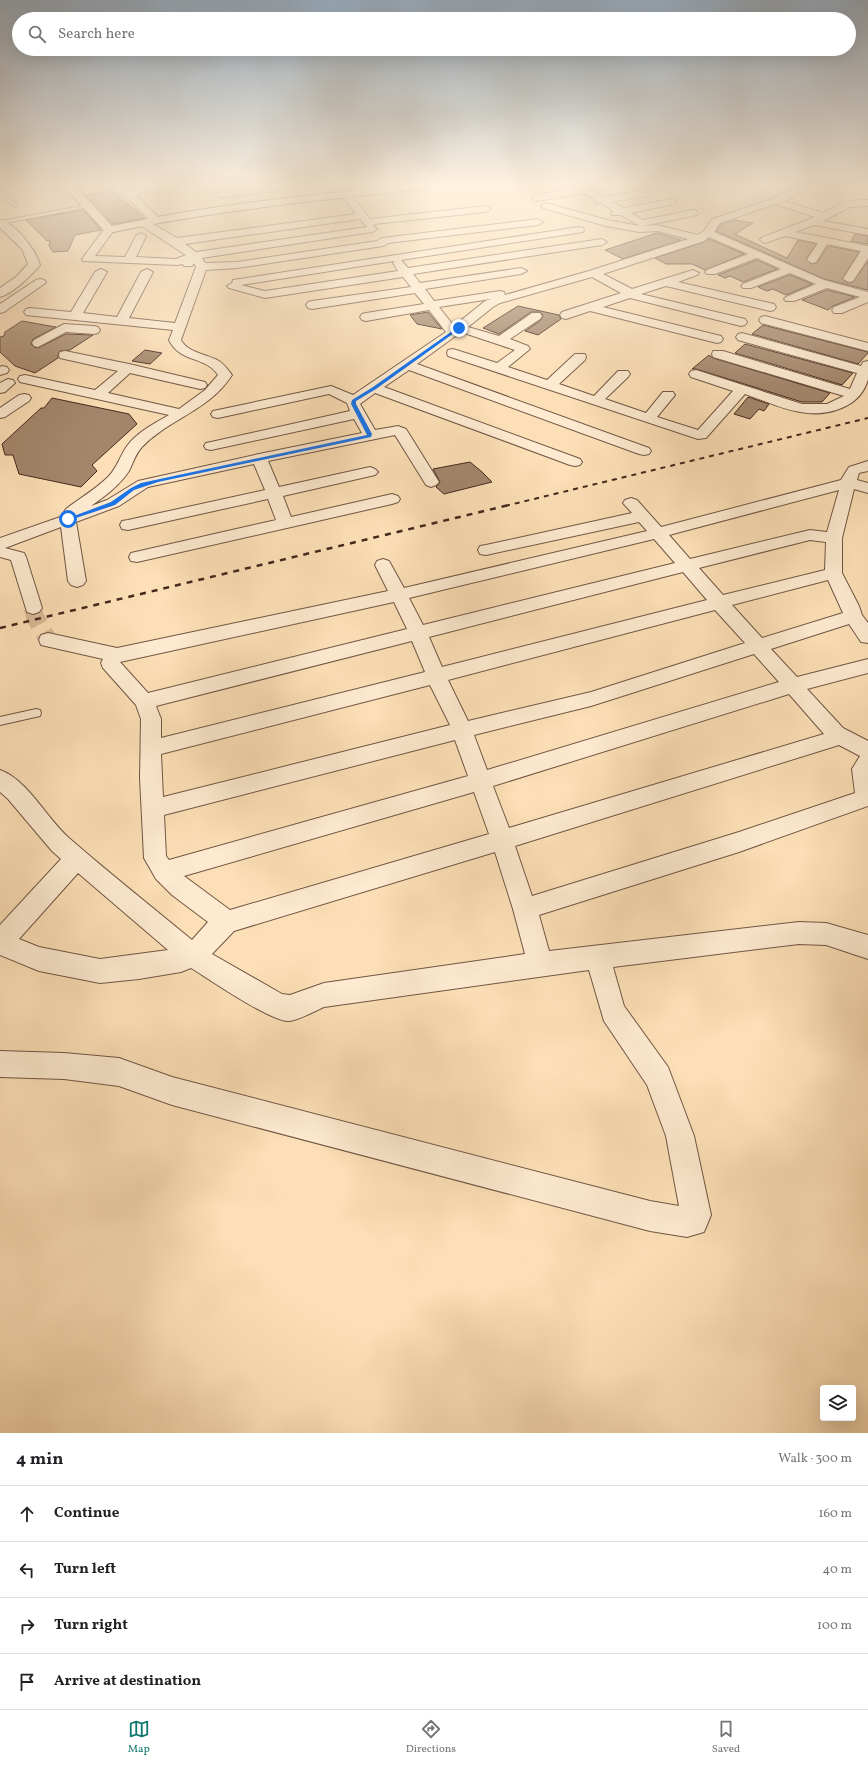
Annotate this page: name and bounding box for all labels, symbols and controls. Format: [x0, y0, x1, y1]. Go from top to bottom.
search box [12, 12, 856, 56]
icon: search [26, 23, 48, 45]
text: Search here [58, 24, 135, 45]
route end [450, 319, 468, 337]
route start [59, 510, 77, 528]
map controls [820, 1385, 856, 1421]
button: layers [820, 1385, 856, 1421]
text: 4 min [16, 1448, 63, 1471]
text: Walk · 300 m [778, 1450, 852, 1468]
icon: ahead [16, 1503, 38, 1525]
text: Continue [54, 1503, 119, 1524]
text: 160 m [818, 1505, 852, 1523]
icon: left [16, 1559, 38, 1581]
text: Turn left [54, 1559, 116, 1580]
text: 40 m [823, 1561, 852, 1579]
icon: right [16, 1615, 38, 1637]
text: Turn right [54, 1615, 128, 1636]
text: 100 m [817, 1617, 852, 1635]
icon: arrive [16, 1671, 38, 1693]
text: Arrive at destination [54, 1671, 201, 1692]
tab: Map [128, 1718, 150, 1757]
tab: Directions [406, 1718, 456, 1757]
tab: Saved [712, 1718, 740, 1757]

